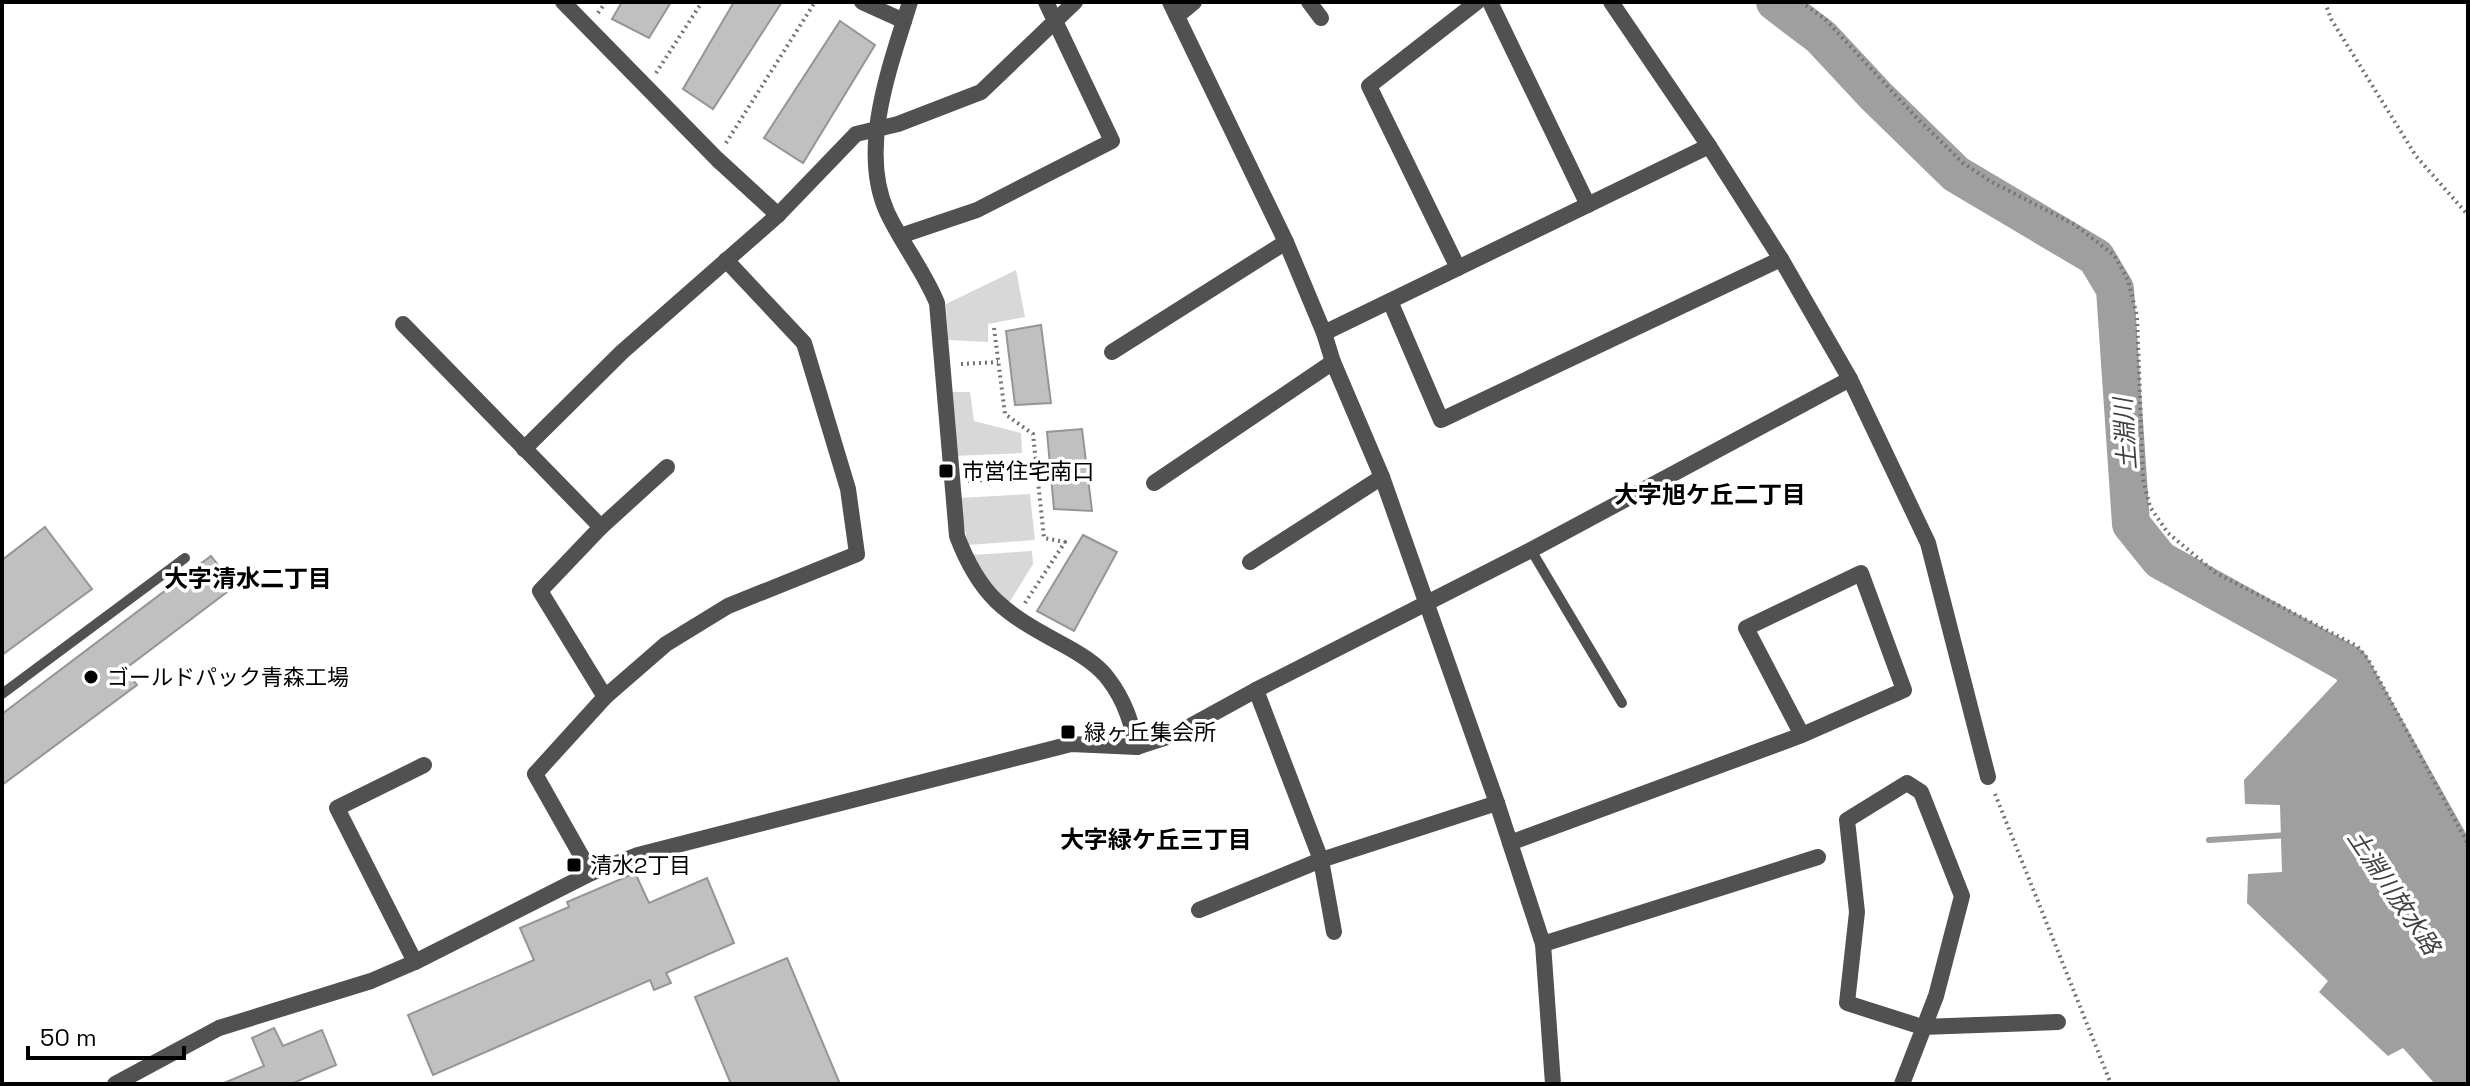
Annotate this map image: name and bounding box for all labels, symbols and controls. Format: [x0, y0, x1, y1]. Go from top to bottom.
water label: 土淵川 [2107, 394, 2143, 471]
place label: 市営住宅南口 [962, 457, 1094, 485]
marker: 市営住宅南口 [937, 462, 955, 480]
district label: 大字旭ケ丘二丁目 [1614, 479, 1806, 510]
district label: 大字清水二丁目 [164, 563, 332, 594]
place label: ゴールドパック青森工場 [107, 663, 349, 691]
marker: ゴールドパック青森工場 [82, 668, 100, 686]
place label: 緑ヶ丘集会所 [1084, 718, 1216, 746]
marker: 緑ヶ丘集会所 [1059, 723, 1077, 741]
district label: 大字緑ケ丘三丁目 [1060, 824, 1252, 855]
water label: 土淵川放水路 [2341, 824, 2448, 962]
place label: 清水2丁目 [590, 851, 691, 879]
marker: 清水2丁目 [565, 856, 583, 874]
scale bar [28, 1010, 184, 1060]
text: 50 m [40, 1022, 97, 1053]

